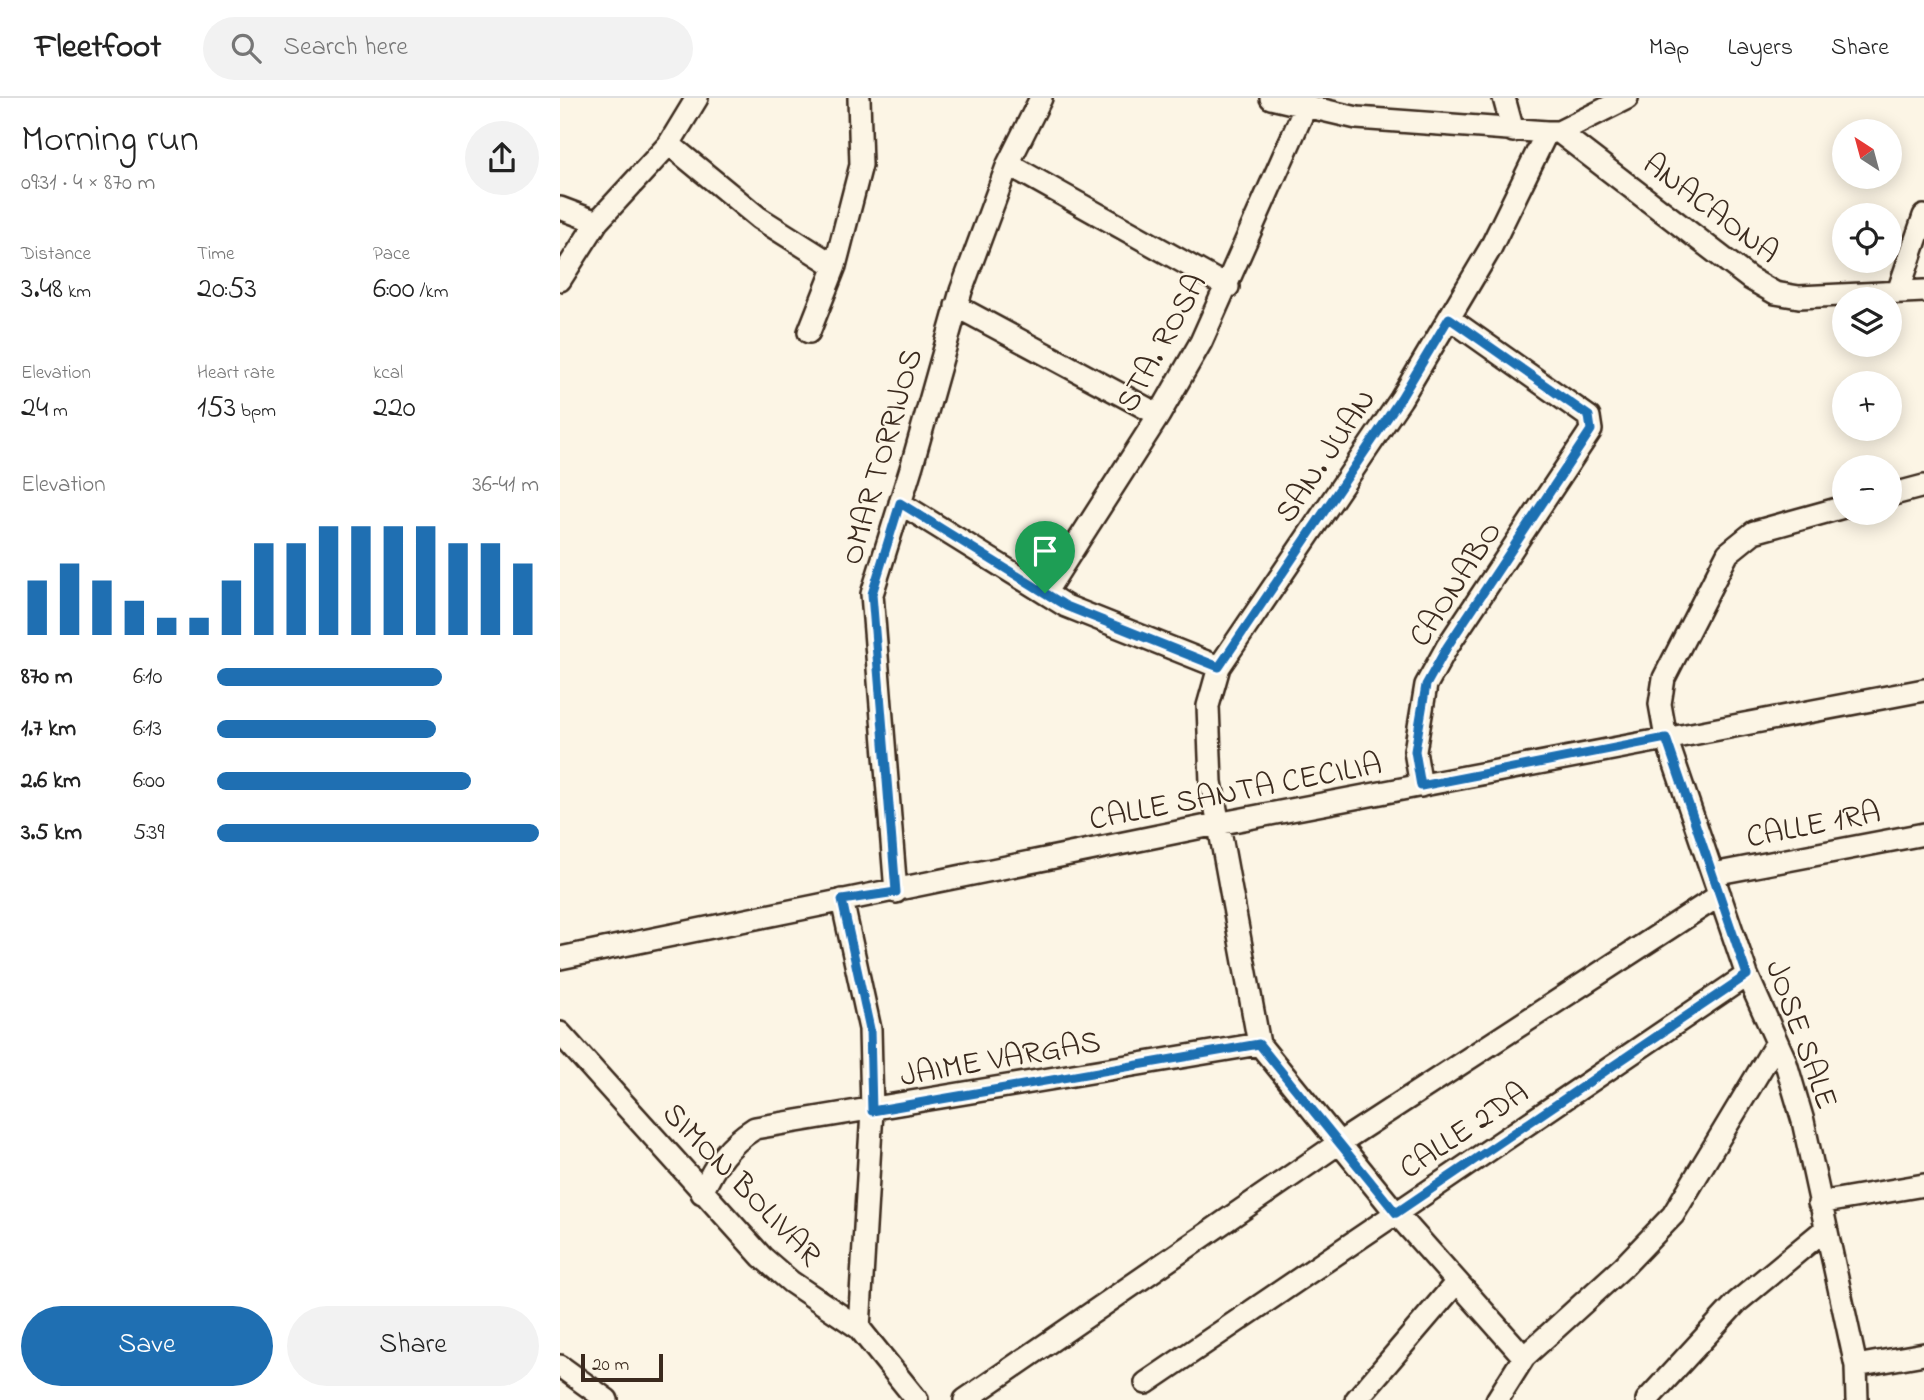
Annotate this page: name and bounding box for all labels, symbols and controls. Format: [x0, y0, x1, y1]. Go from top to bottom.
search box [203, 17, 693, 80]
text: Fleetfoot [35, 24, 161, 72]
icon: search [227, 29, 265, 67]
text: Search here [283, 29, 408, 67]
text: Map [1649, 31, 1689, 66]
text: Layers [1727, 31, 1793, 66]
text: Share [1831, 31, 1889, 66]
text: Morning run [21, 113, 199, 169]
north arrow [1832, 119, 1902, 189]
map controls [1832, 119, 1902, 525]
button: share [465, 121, 539, 195]
street label: ANACAONA [1632, 143, 1788, 277]
text: 09:31 · 4 × 870 m [21, 167, 155, 200]
button: locate [1832, 203, 1902, 273]
text: Distance [21, 241, 91, 268]
text: Time [197, 241, 235, 268]
text: Pace [373, 241, 410, 268]
street label: STA. ROSA [1106, 266, 1221, 422]
text: 3.48 [21, 268, 63, 312]
text: 20:53 [197, 268, 257, 312]
text: 6:00 [373, 268, 415, 312]
text: km [63, 279, 91, 306]
text: /km [415, 279, 448, 306]
button: layers [1832, 287, 1902, 357]
street label: OMAR TORRIJOS [830, 343, 937, 571]
text: Elevation [21, 360, 91, 387]
text: Heart rate [197, 360, 275, 387]
text: kcal [373, 360, 403, 387]
button: + [1832, 371, 1902, 441]
street label: SAN. JUAN [1264, 380, 1389, 534]
text: 24 [21, 387, 48, 431]
text: 153 [197, 387, 236, 431]
text: 220 [373, 387, 416, 431]
text: m [48, 398, 68, 425]
text: bpm [236, 398, 276, 425]
button: − [1832, 455, 1902, 525]
text: Elevation [21, 469, 106, 502]
text: 36–41 m [472, 469, 539, 502]
street label: CAONABO [1399, 512, 1515, 657]
pin [1015, 521, 1075, 593]
icon: arrive [1026, 532, 1064, 570]
text: 870 m [21, 661, 73, 694]
text: 6:10 [133, 661, 162, 694]
text: 1.7 km [21, 713, 76, 746]
text: 6:13 [133, 713, 162, 746]
street label: CALLE SANTA CECILIA [1085, 742, 1386, 845]
text: 2.6 km [21, 765, 81, 798]
text: 6:00 [133, 765, 165, 798]
street label: CALLE 1RA [1742, 790, 1885, 862]
text: 3.5 km [21, 817, 82, 850]
text: 5:39 [133, 817, 165, 850]
street label: JOSE SALE [1751, 954, 1848, 1117]
street label: JAIME VARGAS [897, 1020, 1105, 1101]
street label: CALLE 2DA [1391, 1071, 1539, 1193]
street label: SIMON BOLIVAR [650, 1093, 831, 1278]
button: Save [21, 1306, 273, 1386]
button: Share [287, 1306, 539, 1386]
scale bar [581, 1351, 663, 1383]
text: 20 m [592, 1352, 629, 1379]

